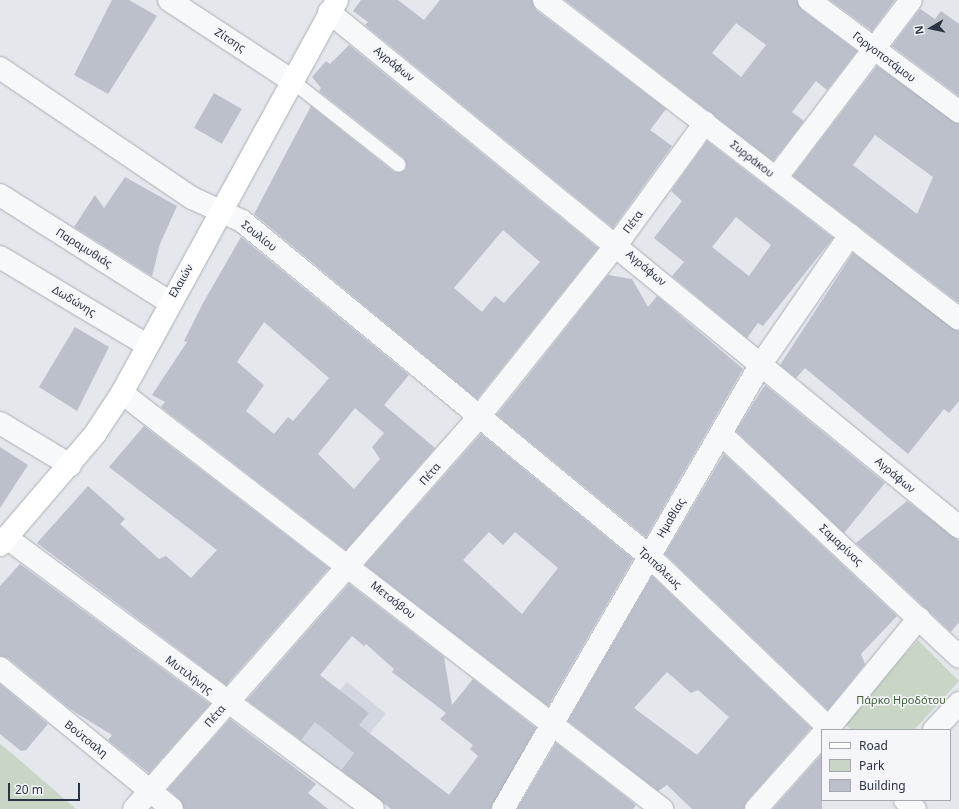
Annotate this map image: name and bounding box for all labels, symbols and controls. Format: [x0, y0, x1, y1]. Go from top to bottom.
north arrow [911, 8, 951, 48]
text: N [911, 24, 927, 36]
street label: Ζίτσης [212, 25, 248, 55]
street label: Γοργοποτάμου [850, 29, 918, 85]
street label: Αγράφων [371, 44, 417, 84]
street label: Συρράκου [727, 138, 777, 180]
street label: Πέτα [620, 208, 646, 236]
street label: Σουλίου [239, 218, 279, 254]
street label: Παραμυθιάς [53, 226, 115, 270]
street label: Αγράφων [623, 247, 669, 289]
street label: Ελαιών [166, 262, 196, 300]
street label: Δωδώνης [50, 283, 98, 319]
street label: Αγράφων [872, 454, 918, 496]
street label: Πέτα [417, 460, 443, 488]
street label: Ημαθίας [654, 496, 688, 540]
street label: Σαμαρίνας [817, 522, 865, 568]
street label: Τριπόλεως [636, 545, 684, 591]
street label: Μετσόβου [368, 578, 418, 622]
street label: Μυτιλήνης [163, 653, 215, 697]
park label: Πάρκο Ηροδότου [856, 693, 946, 707]
street label: Πέτα [202, 702, 228, 730]
street label: Βούτσαλη [62, 718, 110, 760]
legend [821, 729, 951, 801]
text: Road [859, 737, 888, 754]
text: Park [859, 757, 884, 774]
scale bar [10, 775, 82, 801]
text: Building [859, 777, 906, 794]
text: 20 m [15, 781, 43, 798]

